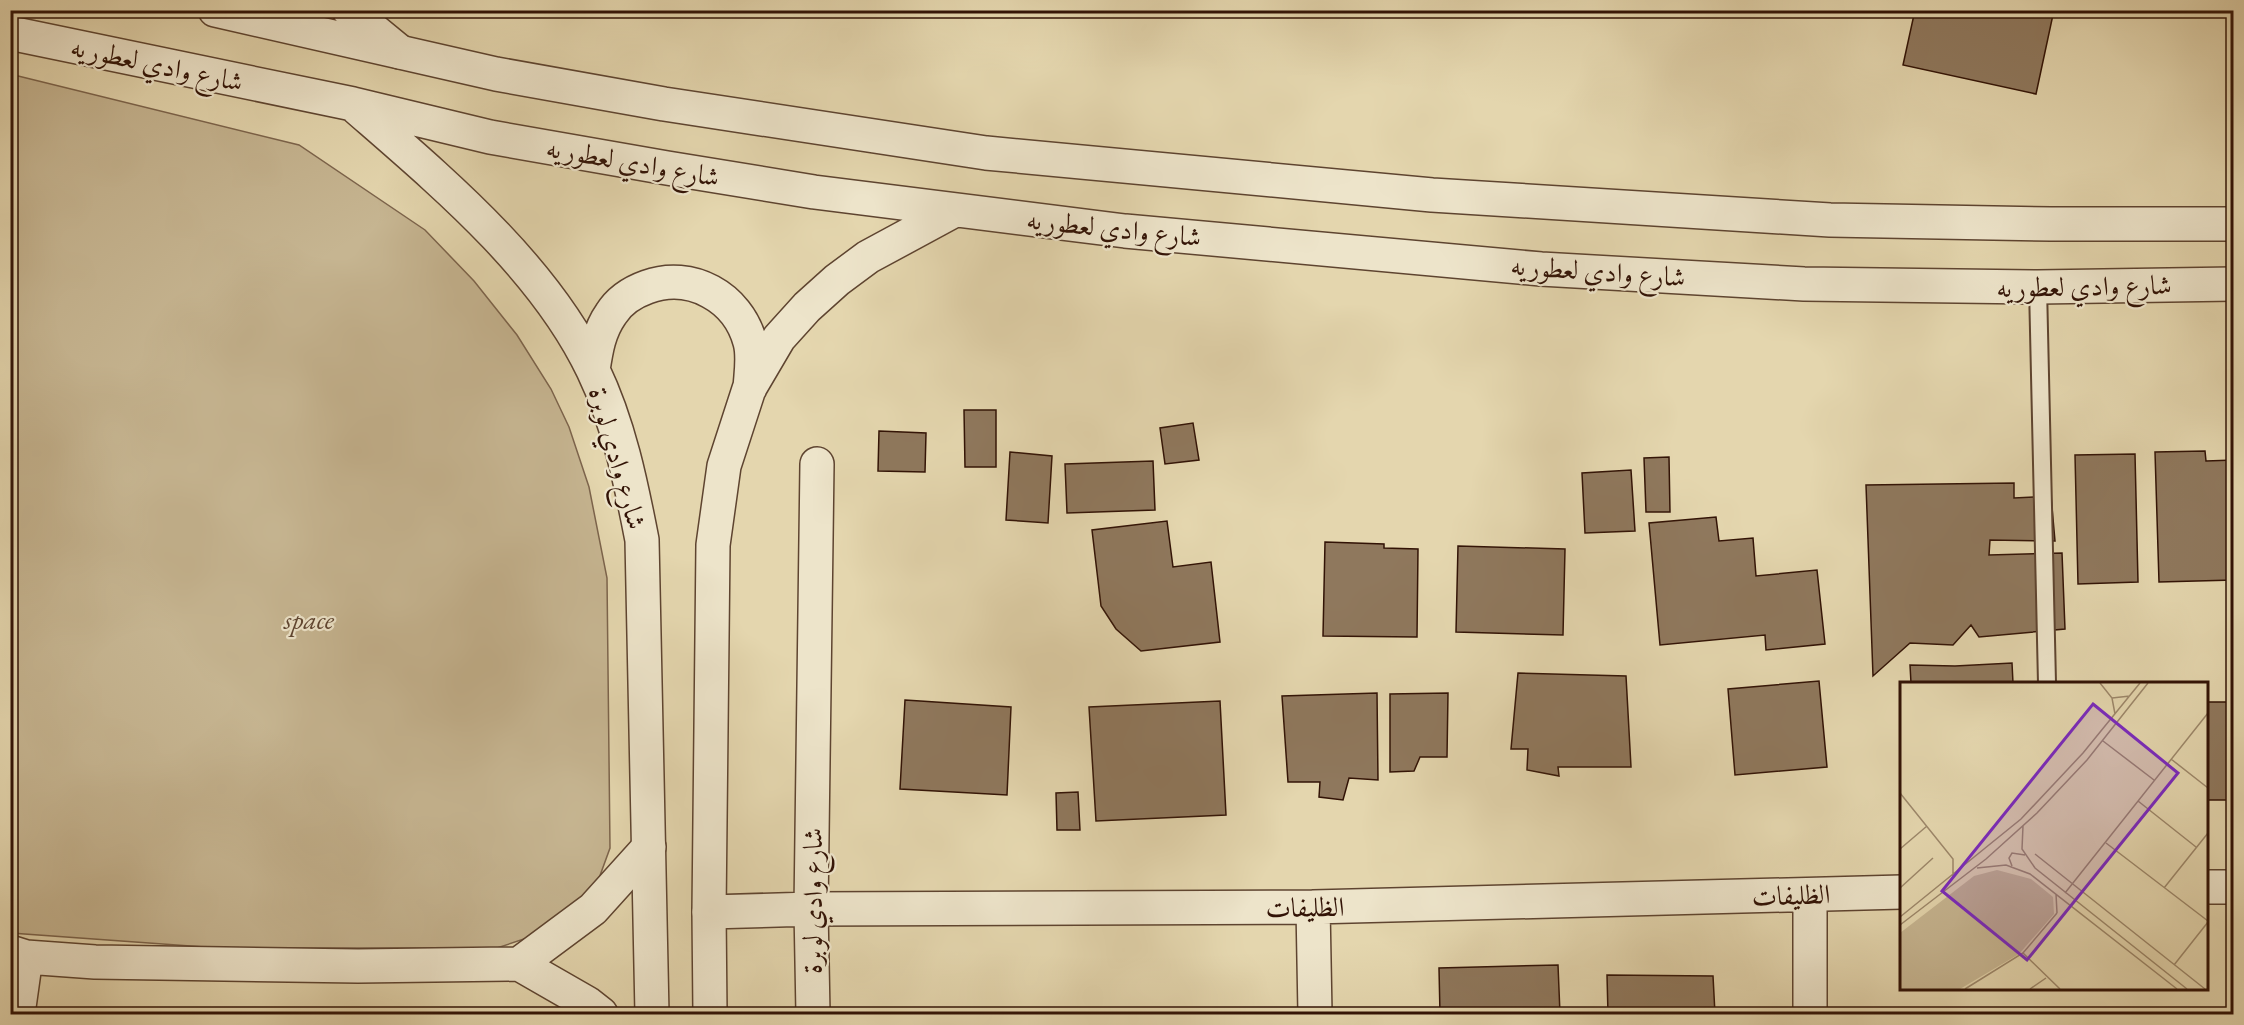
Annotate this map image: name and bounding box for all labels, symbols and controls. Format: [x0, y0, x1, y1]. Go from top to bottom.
street label: شارع وادي لعطوريه [67, 29, 246, 104]
street label: شارع وادي لعطوريه [543, 130, 722, 199]
street label: شارع وادي لعطوريه [1024, 201, 1203, 260]
street label: شارع وادي لعطوريه [1509, 247, 1687, 300]
street label: شارع وادي لعطوريه [1996, 267, 2172, 310]
street label: شارع وادي لوبرة [576, 383, 655, 534]
park label: space [283, 602, 335, 637]
inset map [1900, 682, 2208, 989]
street label: شارع وادي لوبرة [795, 828, 835, 974]
street label: الظليفات [1751, 876, 1831, 914]
street label: الظليفات [1265, 889, 1345, 925]

